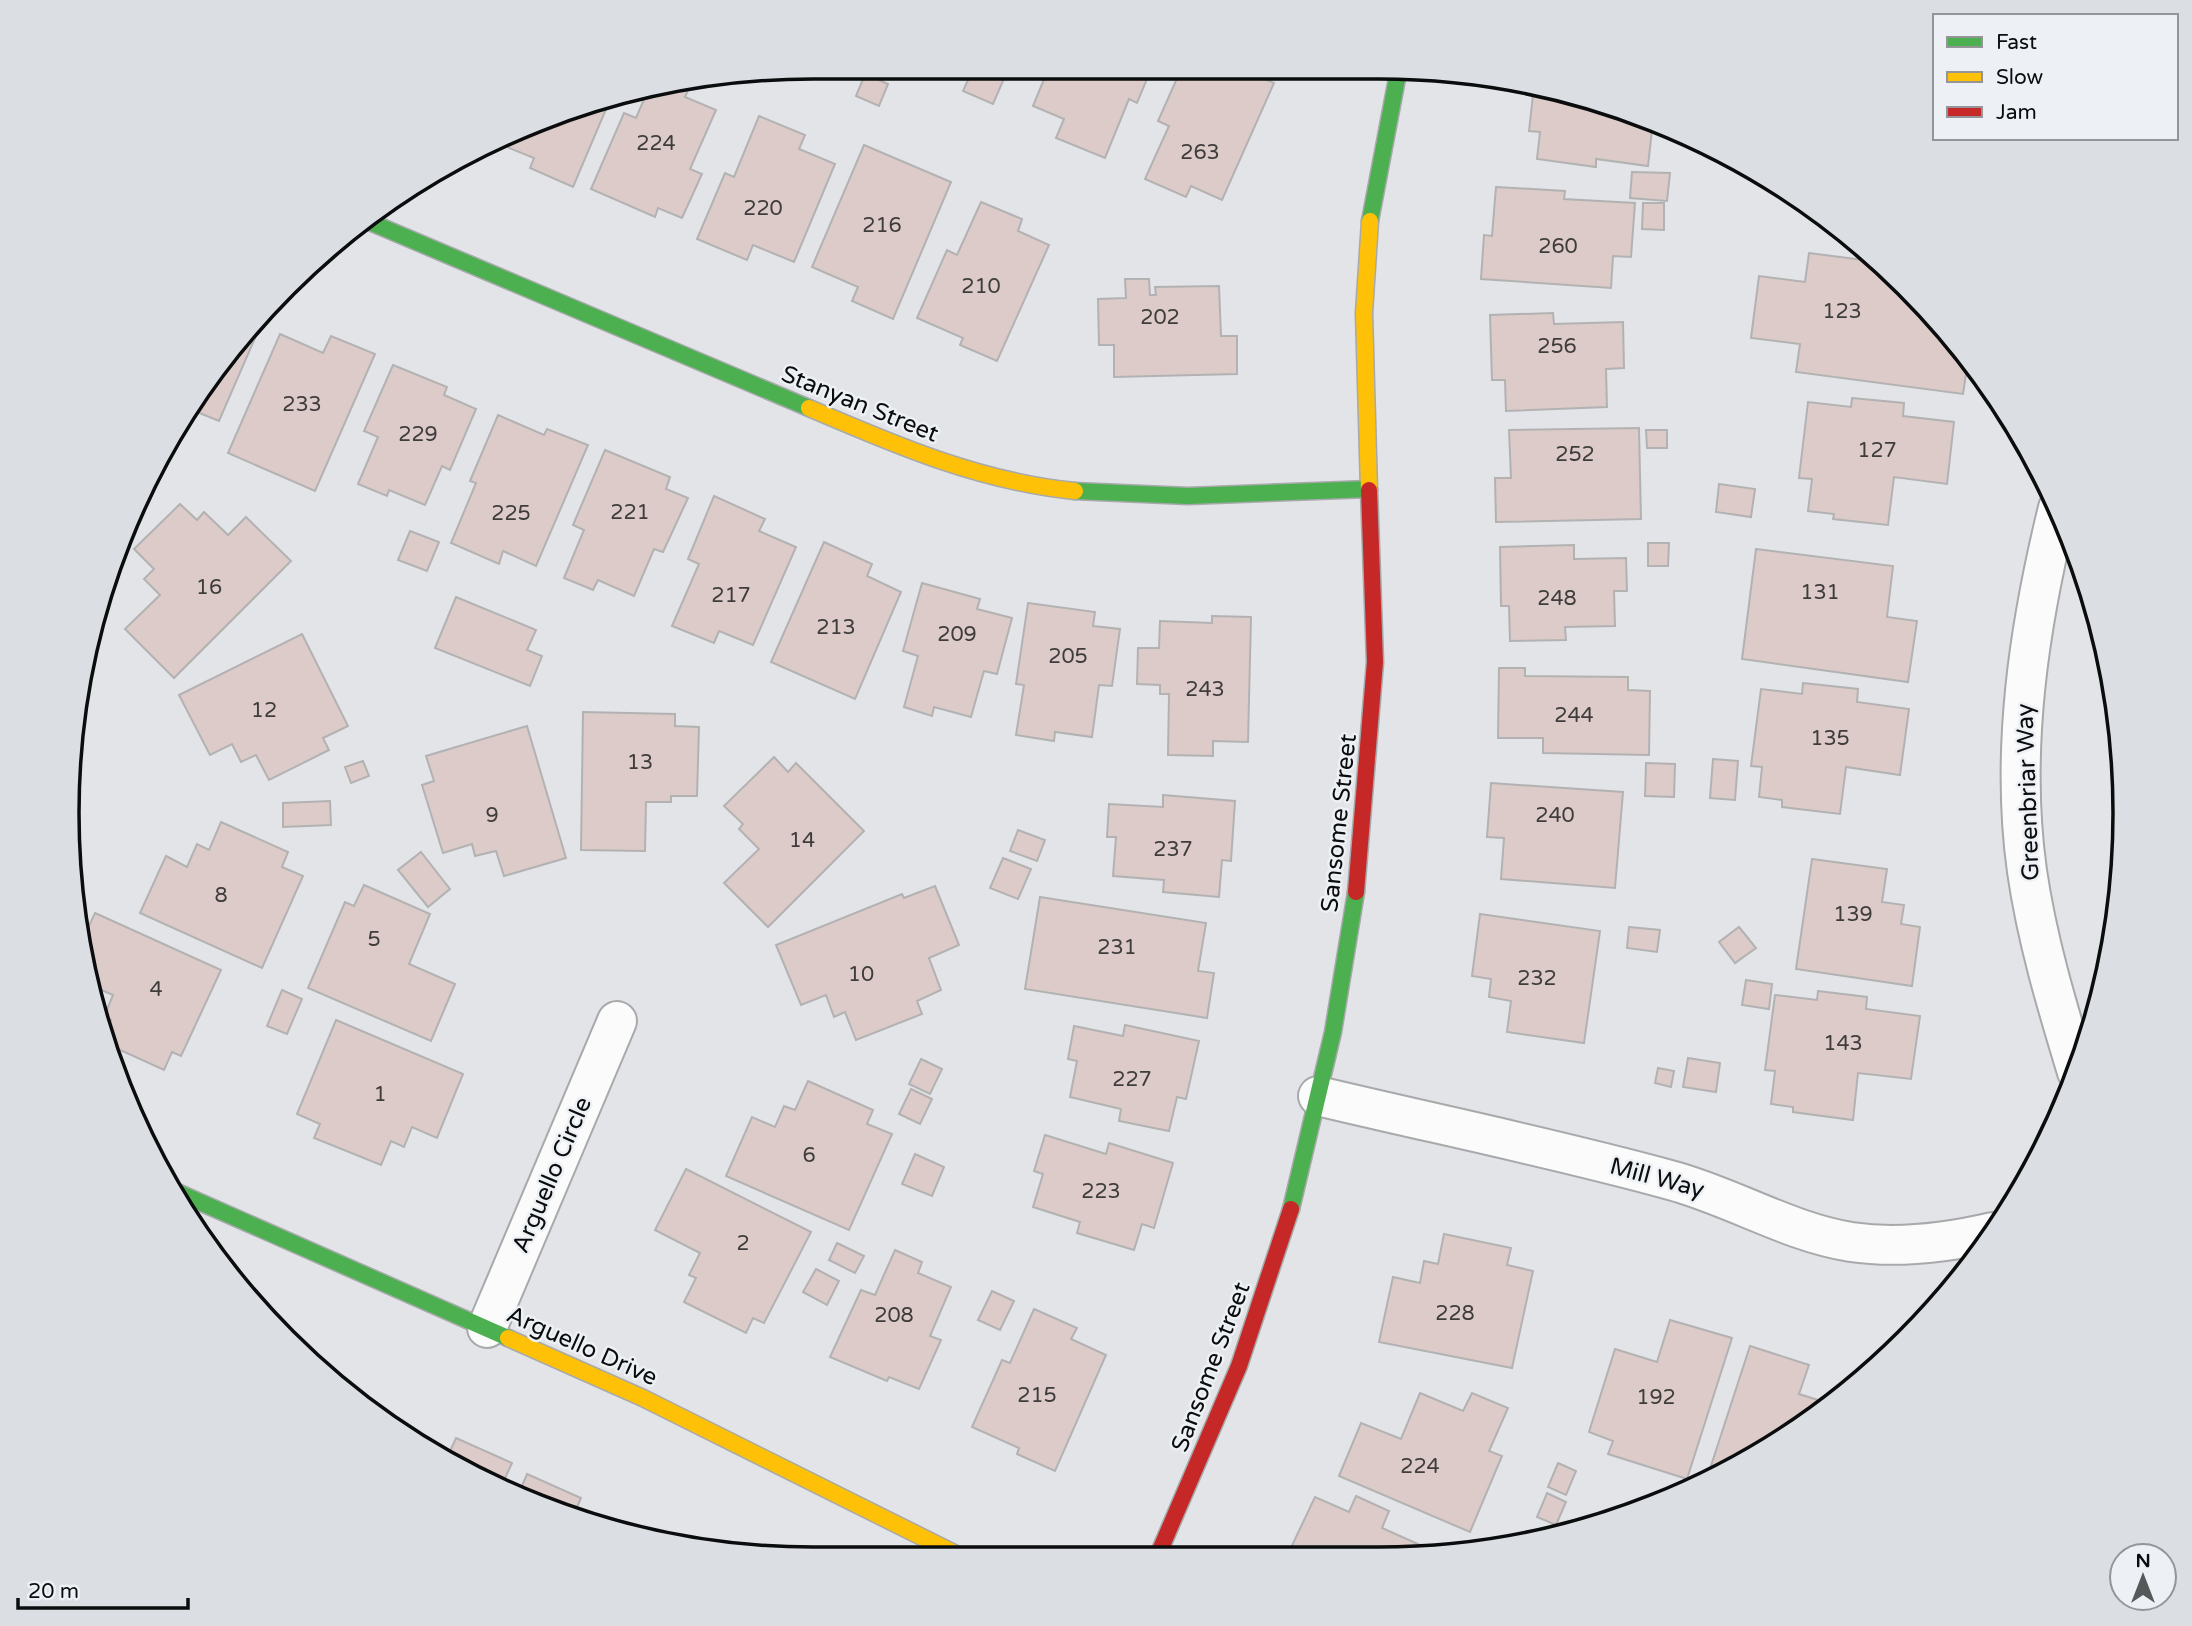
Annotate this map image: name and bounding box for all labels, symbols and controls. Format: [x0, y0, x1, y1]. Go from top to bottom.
legend [1933, 14, 2178, 140]
text: Fast [1996, 30, 2037, 55]
text: Slow [1996, 65, 2044, 90]
text: Jam [1996, 100, 2037, 125]
house number: 224 [636, 131, 676, 156]
house number: 263 [1180, 140, 1220, 165]
house number: 220 [743, 196, 783, 221]
house number: 216 [862, 213, 902, 238]
house number: 260 [1538, 234, 1578, 259]
house number: 210 [961, 274, 1001, 299]
house number: 123 [1822, 299, 1862, 324]
house number: 202 [1140, 305, 1180, 330]
house number: 256 [1537, 334, 1577, 359]
street label: Stanyan Street [777, 359, 943, 449]
house number: 233 [282, 392, 322, 417]
house number: 229 [398, 422, 438, 447]
house number: 127 [1857, 438, 1897, 463]
house number: 252 [1555, 442, 1595, 467]
house number: 221 [610, 500, 650, 525]
house number: 225 [491, 501, 531, 526]
house number: 16 [196, 575, 222, 600]
house number: 131 [1800, 580, 1840, 605]
house number: 217 [711, 583, 751, 608]
house number: 248 [1537, 586, 1577, 611]
house number: 213 [816, 615, 856, 640]
house number: 209 [937, 622, 977, 647]
house number: 205 [1048, 644, 1088, 669]
house number: 243 [1185, 677, 1225, 702]
house number: 12 [251, 698, 277, 723]
house number: 244 [1554, 703, 1594, 728]
street label: Greenbriar Way [2010, 703, 2046, 881]
house number: 135 [1810, 726, 1850, 751]
street label: Sansome Street [1315, 732, 1363, 914]
house number: 13 [627, 750, 653, 775]
house number: 9 [485, 803, 499, 828]
house number: 240 [1535, 803, 1575, 828]
house number: 14 [789, 828, 815, 853]
house number: 237 [1153, 837, 1193, 862]
house number: 8 [214, 883, 228, 908]
house number: 139 [1833, 902, 1873, 927]
house number: 5 [367, 927, 381, 952]
house number: 231 [1097, 935, 1137, 960]
house number: 10 [848, 962, 874, 987]
house number: 232 [1517, 966, 1557, 991]
house number: 4 [149, 977, 163, 1002]
house number: 143 [1823, 1031, 1863, 1056]
house number: 227 [1112, 1067, 1152, 1092]
house number: 1 [373, 1082, 387, 1107]
street label: Arguello Circle [506, 1093, 598, 1257]
house number: 6 [802, 1143, 816, 1168]
street label: Mill Way [1607, 1151, 1708, 1205]
house number: 223 [1081, 1179, 1121, 1204]
house number: 2 [736, 1231, 750, 1256]
street label: Sansome Street [1165, 1278, 1257, 1456]
street label: Arguello Drive [502, 1300, 662, 1392]
house number: 228 [1435, 1301, 1475, 1326]
house number: 208 [874, 1303, 914, 1328]
house number: 215 [1017, 1383, 1057, 1408]
house number: 192 [1636, 1385, 1676, 1410]
house number: 224 [1400, 1454, 1440, 1479]
north arrow [2108, 1542, 2178, 1612]
text: N [2135, 1550, 2151, 1572]
scale bar [18, 1566, 187, 1610]
text: 20 m [28, 1579, 79, 1604]

